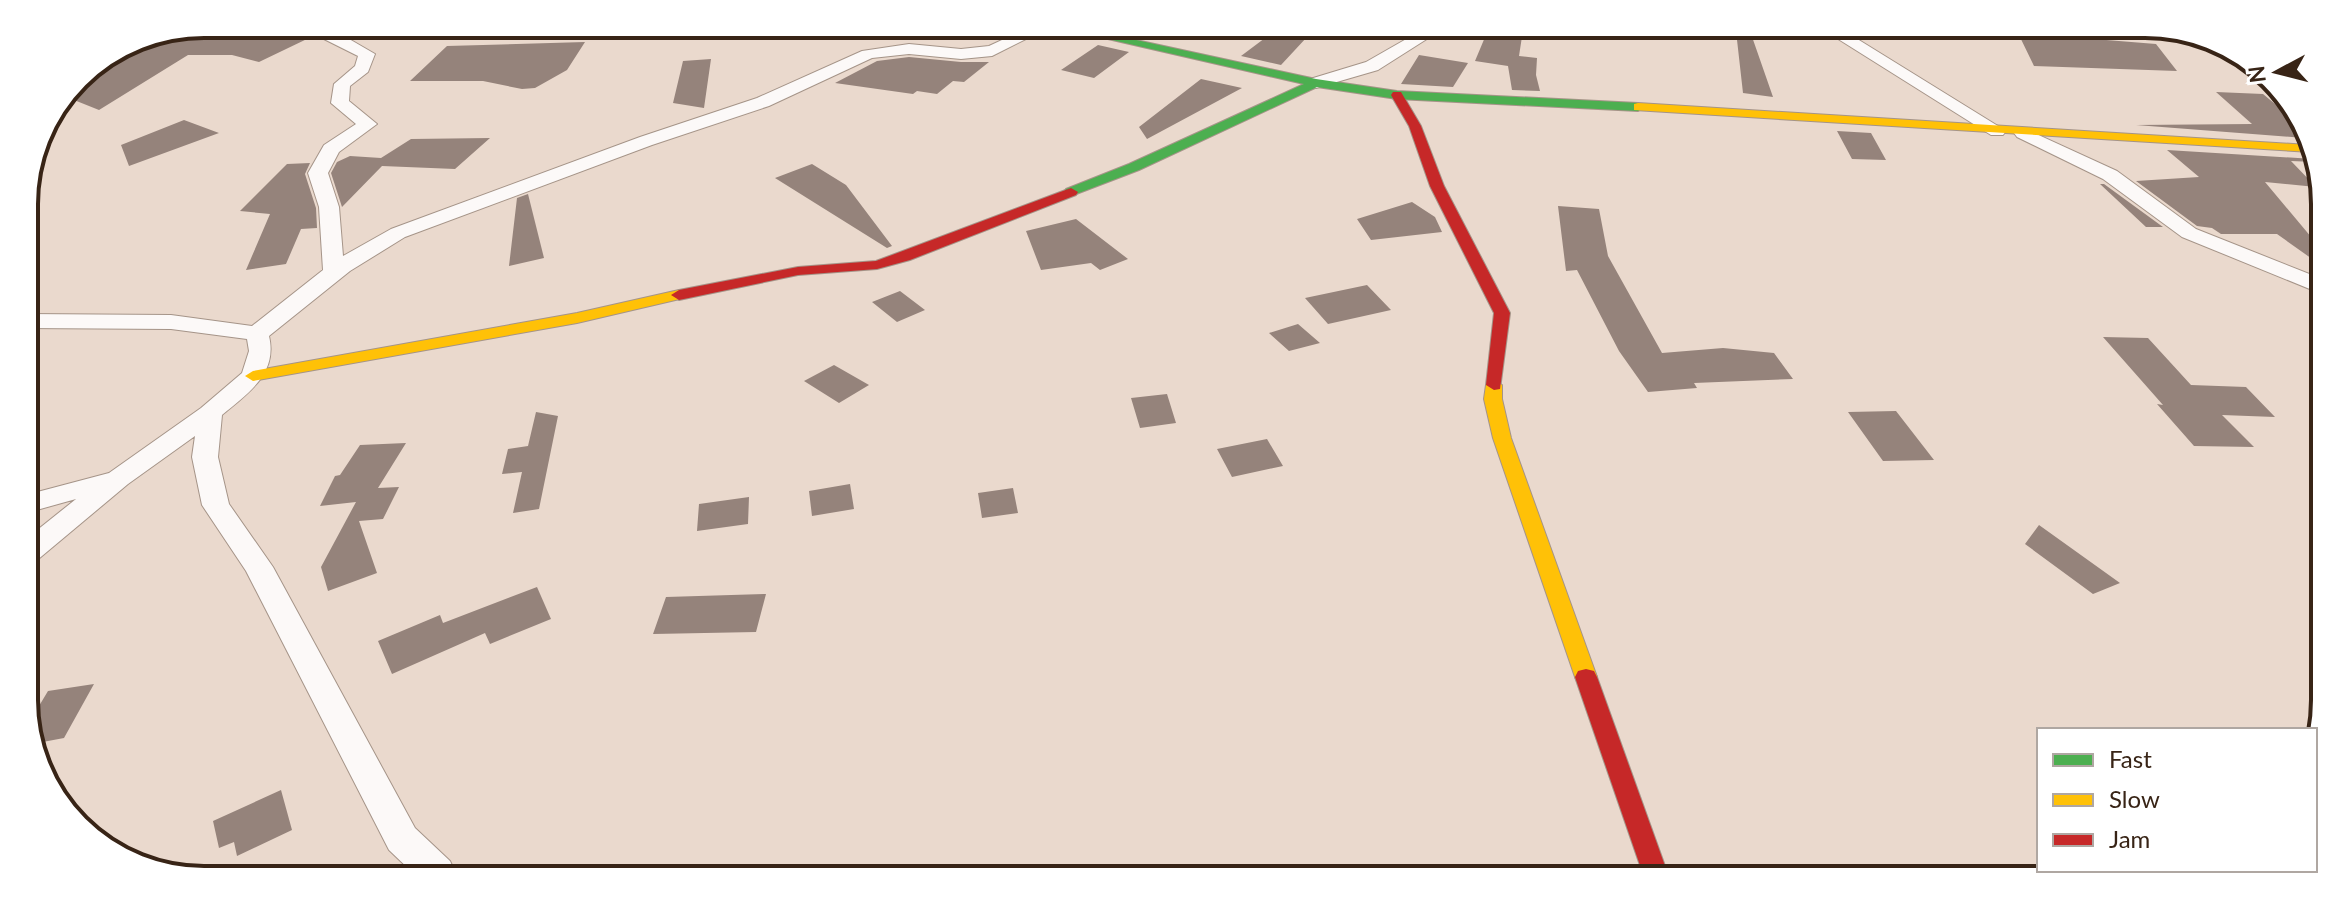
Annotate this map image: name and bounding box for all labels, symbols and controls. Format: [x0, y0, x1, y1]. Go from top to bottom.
north arrow [2237, 32, 2317, 112]
text: N [2242, 64, 2271, 85]
legend [2037, 728, 2317, 872]
text: Fast [2109, 744, 2152, 773]
text: Slow [2109, 784, 2160, 813]
text: Jam [2109, 824, 2150, 853]

